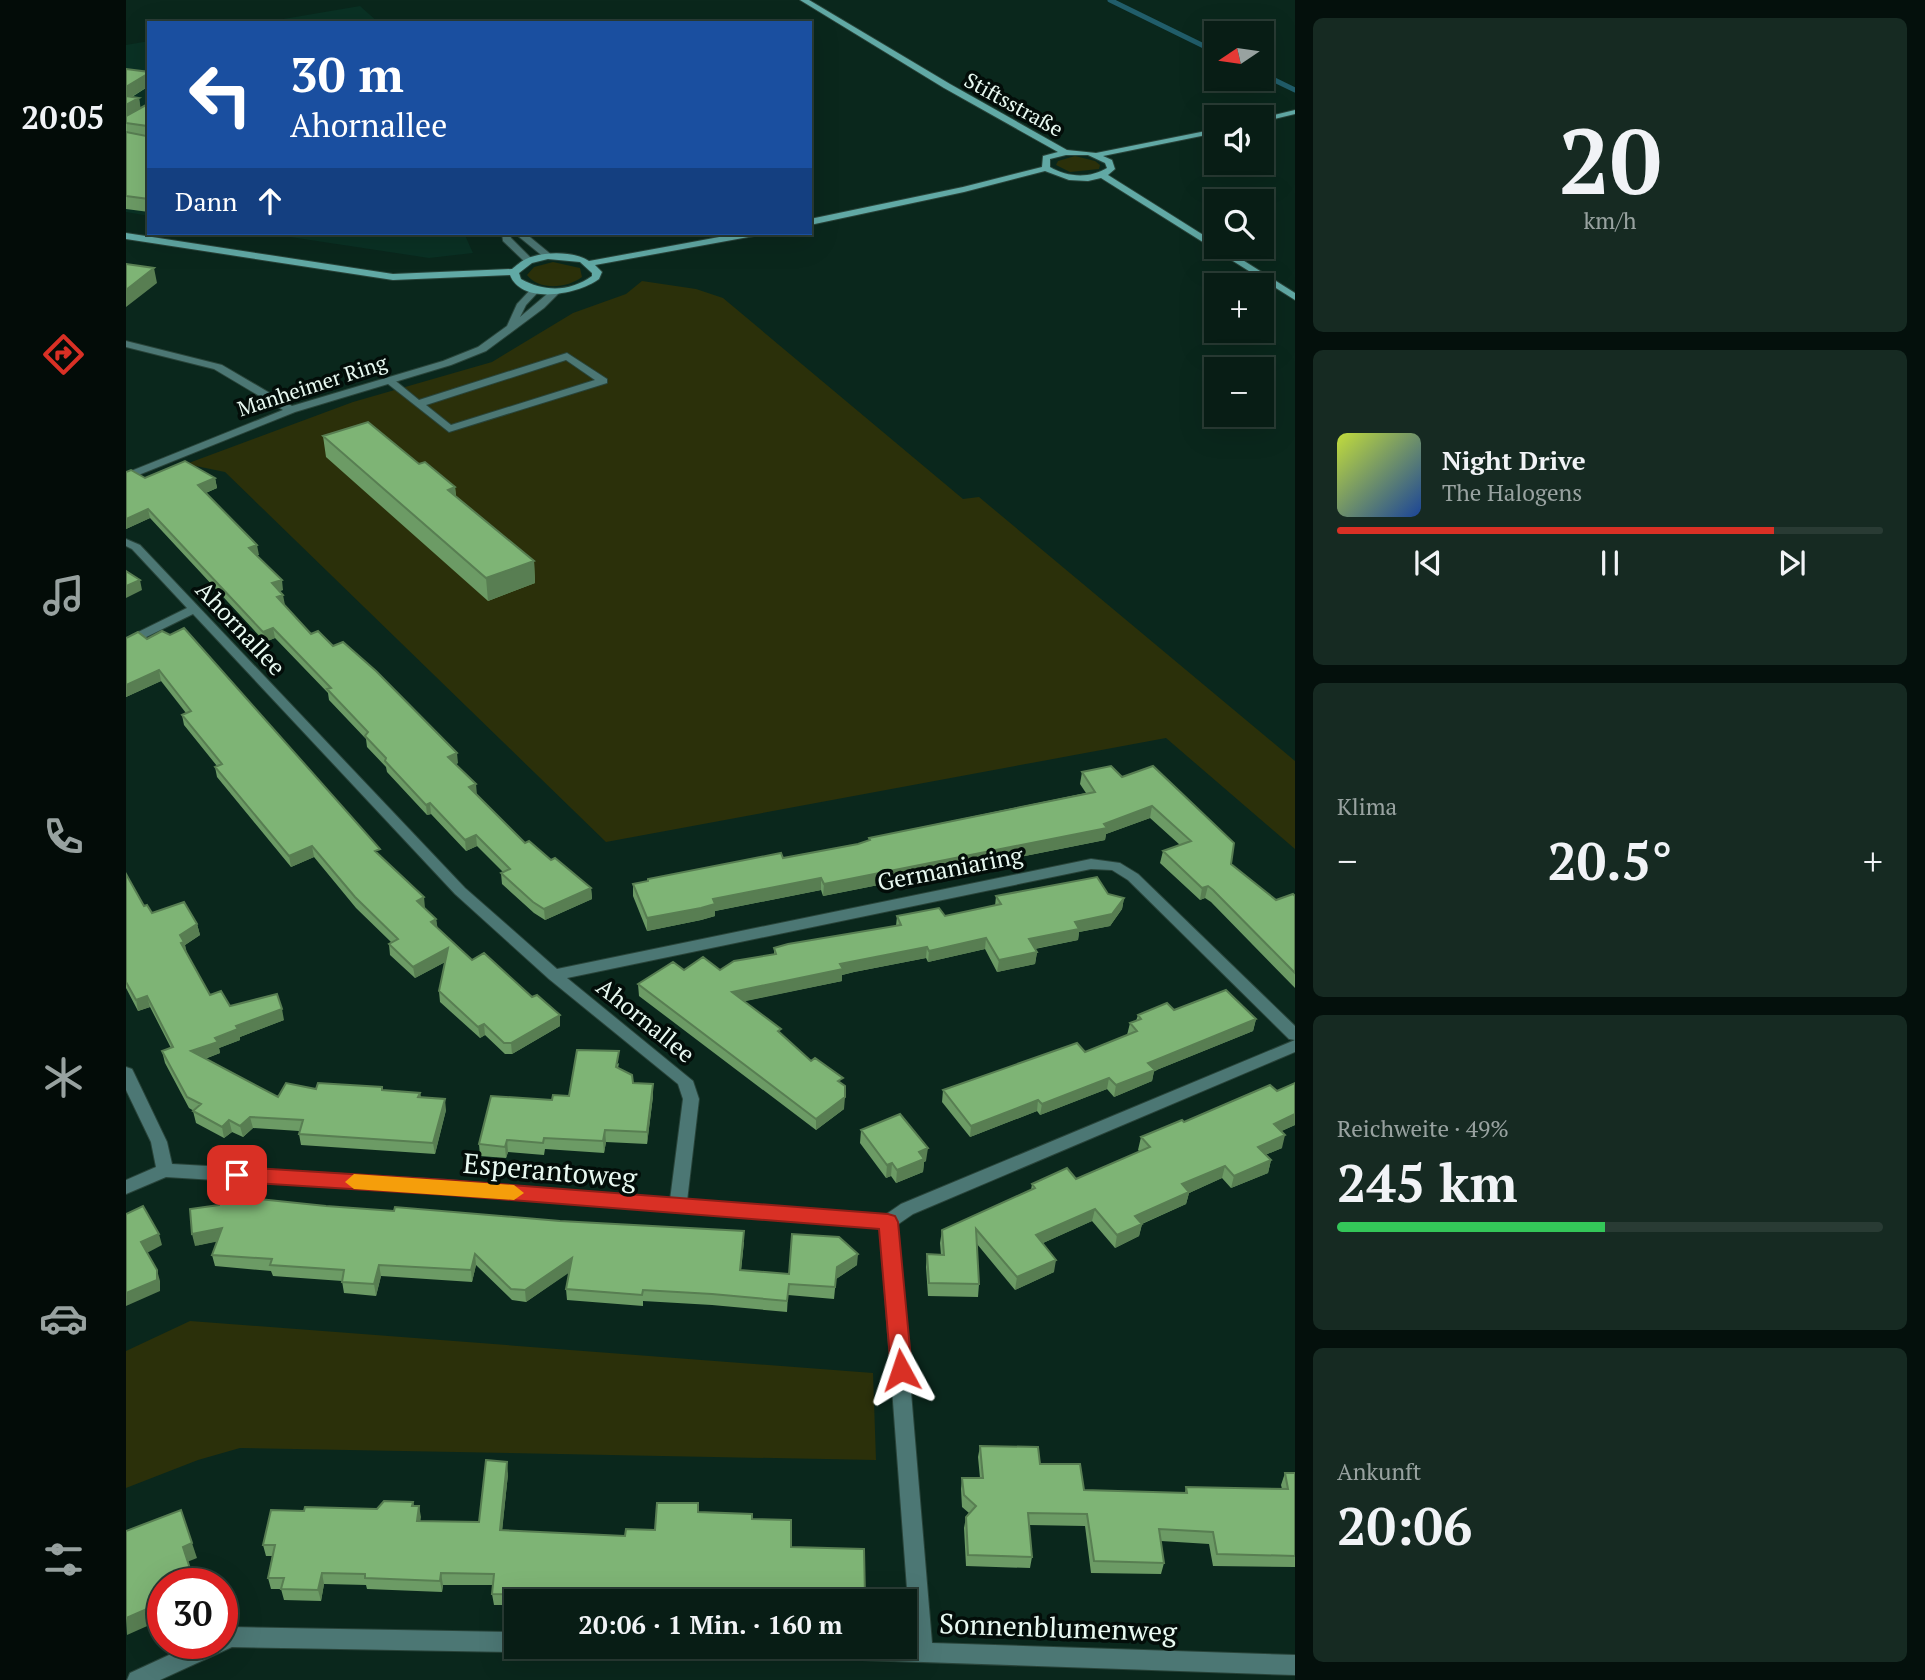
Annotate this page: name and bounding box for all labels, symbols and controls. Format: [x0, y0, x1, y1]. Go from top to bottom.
north arrow [1204, 21, 1274, 91]
map controls [1204, 21, 1274, 427]
text: 30 m [290, 41, 404, 106]
icon: left [175, 49, 266, 140]
street label: Stiftsstraße [960, 65, 1068, 143]
text: 20:05 [21, 96, 105, 138]
text: 20 [1559, 99, 1661, 220]
text: Ahornallee [290, 104, 447, 146]
button: sound [1204, 105, 1274, 175]
icon: ahead [251, 182, 289, 220]
text: Dann [175, 184, 237, 218]
button: search [1204, 189, 1274, 259]
text: km/h [1583, 205, 1637, 236]
button: + [1204, 273, 1274, 343]
icon: directions [39, 330, 88, 379]
street label: Manheimer Ring [234, 347, 391, 422]
button: − [1204, 357, 1274, 427]
text: Night Drive [1442, 443, 1586, 477]
text: The Halogens [1442, 477, 1582, 508]
icon: previous [1409, 544, 1447, 582]
icon: pause [1591, 544, 1629, 582]
icon: next [1773, 544, 1811, 582]
icon: music [39, 571, 88, 620]
street label: Ahornallee [189, 574, 293, 682]
text: Klima [1337, 791, 1397, 822]
icon: phone [39, 812, 88, 861]
text: 20.5° [1547, 826, 1673, 895]
text: − [1337, 836, 1357, 886]
text: + [1863, 836, 1883, 886]
street label: Germaniaring [875, 838, 1026, 898]
street label: Ahornallee [590, 970, 702, 1070]
icon: climate [39, 1053, 88, 1102]
text: Reichweite · 49% [1337, 1113, 1509, 1144]
street label: Esperantoweg [462, 1144, 640, 1196]
pin [207, 1145, 267, 1205]
text: 245 km [1337, 1148, 1518, 1217]
icon: arrive [218, 1156, 256, 1194]
icon: car [39, 1294, 88, 1343]
position arrow [864, 1333, 938, 1407]
text: Ankunft [1337, 1456, 1421, 1487]
text: 20:06 [1337, 1491, 1472, 1560]
icon: filters [39, 1535, 88, 1584]
speed limit sign: 30 [147, 1568, 238, 1659]
street label: Sonnenblumenweg [938, 1604, 1179, 1650]
text: 20:06 · 1 Min. · 160 m [578, 1607, 843, 1641]

